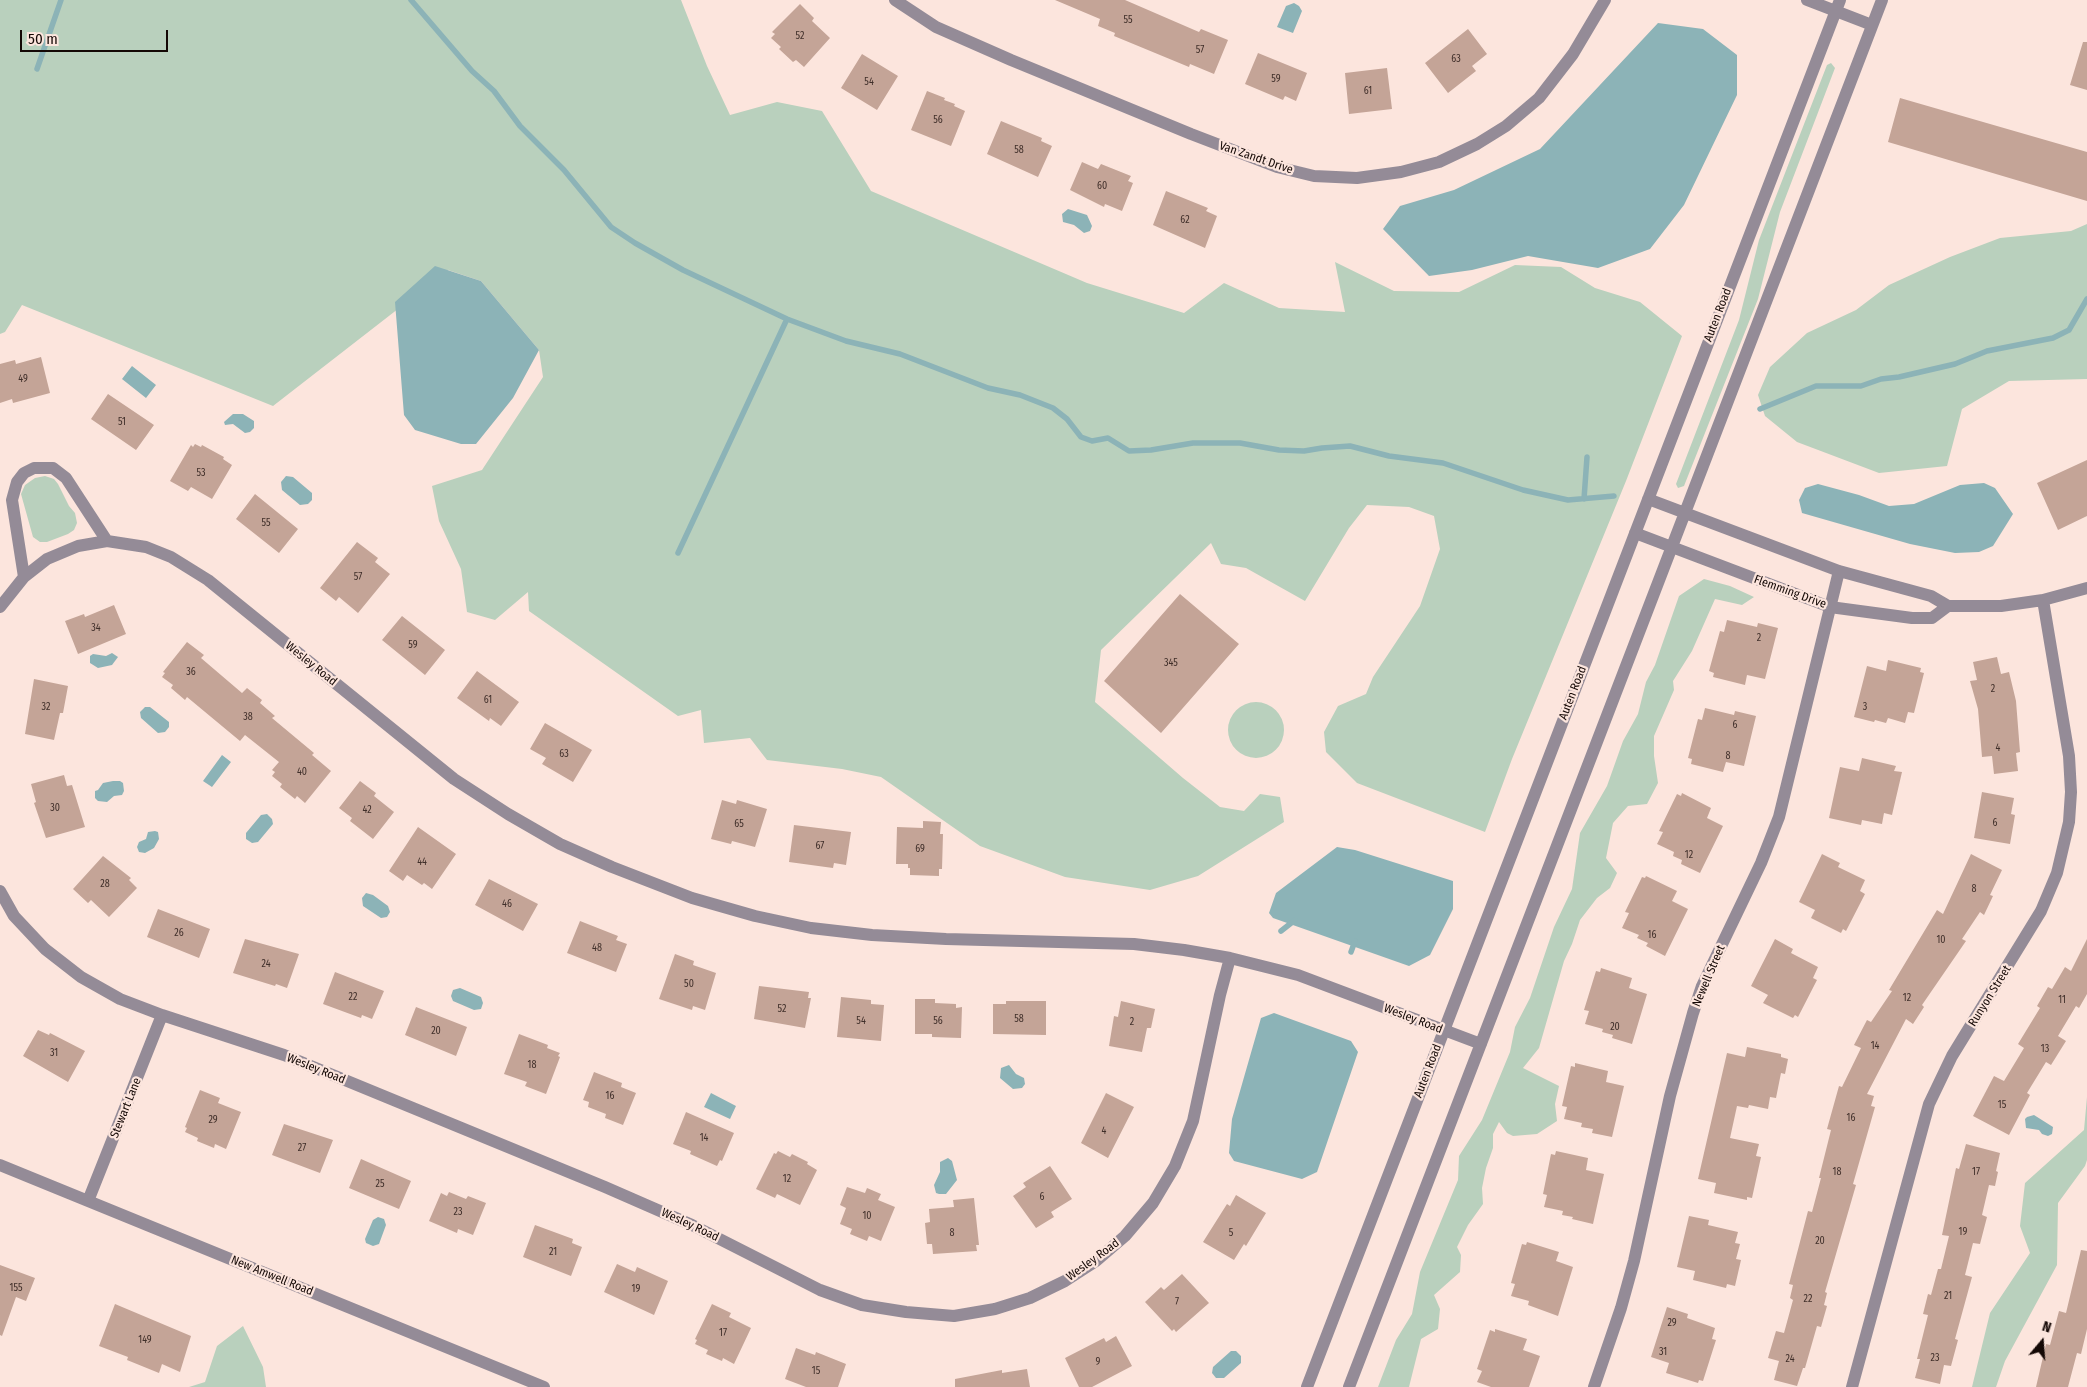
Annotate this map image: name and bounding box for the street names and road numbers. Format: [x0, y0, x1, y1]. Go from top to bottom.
street label: Van Zandt Drive [1217, 139, 1295, 177]
street label: Auten Road [1701, 286, 1735, 344]
street label: Flemming Drive [1752, 572, 1828, 612]
street label: Wesley Road [282, 639, 340, 689]
street label: Auten Road [1556, 664, 1590, 722]
street label: Newell Street [1690, 943, 1728, 1009]
street label: Runyon Street [1966, 963, 2014, 1029]
street label: Wesley Road [1381, 1001, 1445, 1037]
street label: Auten Road [1411, 1042, 1445, 1100]
street label: Wesley Road [285, 1051, 347, 1087]
street label: Stewart Lane [107, 1076, 145, 1140]
street label: Wesley Road [659, 1205, 721, 1245]
street label: Wesley Road [1064, 1236, 1122, 1284]
street label: New Amwell Road [229, 1253, 315, 1299]

